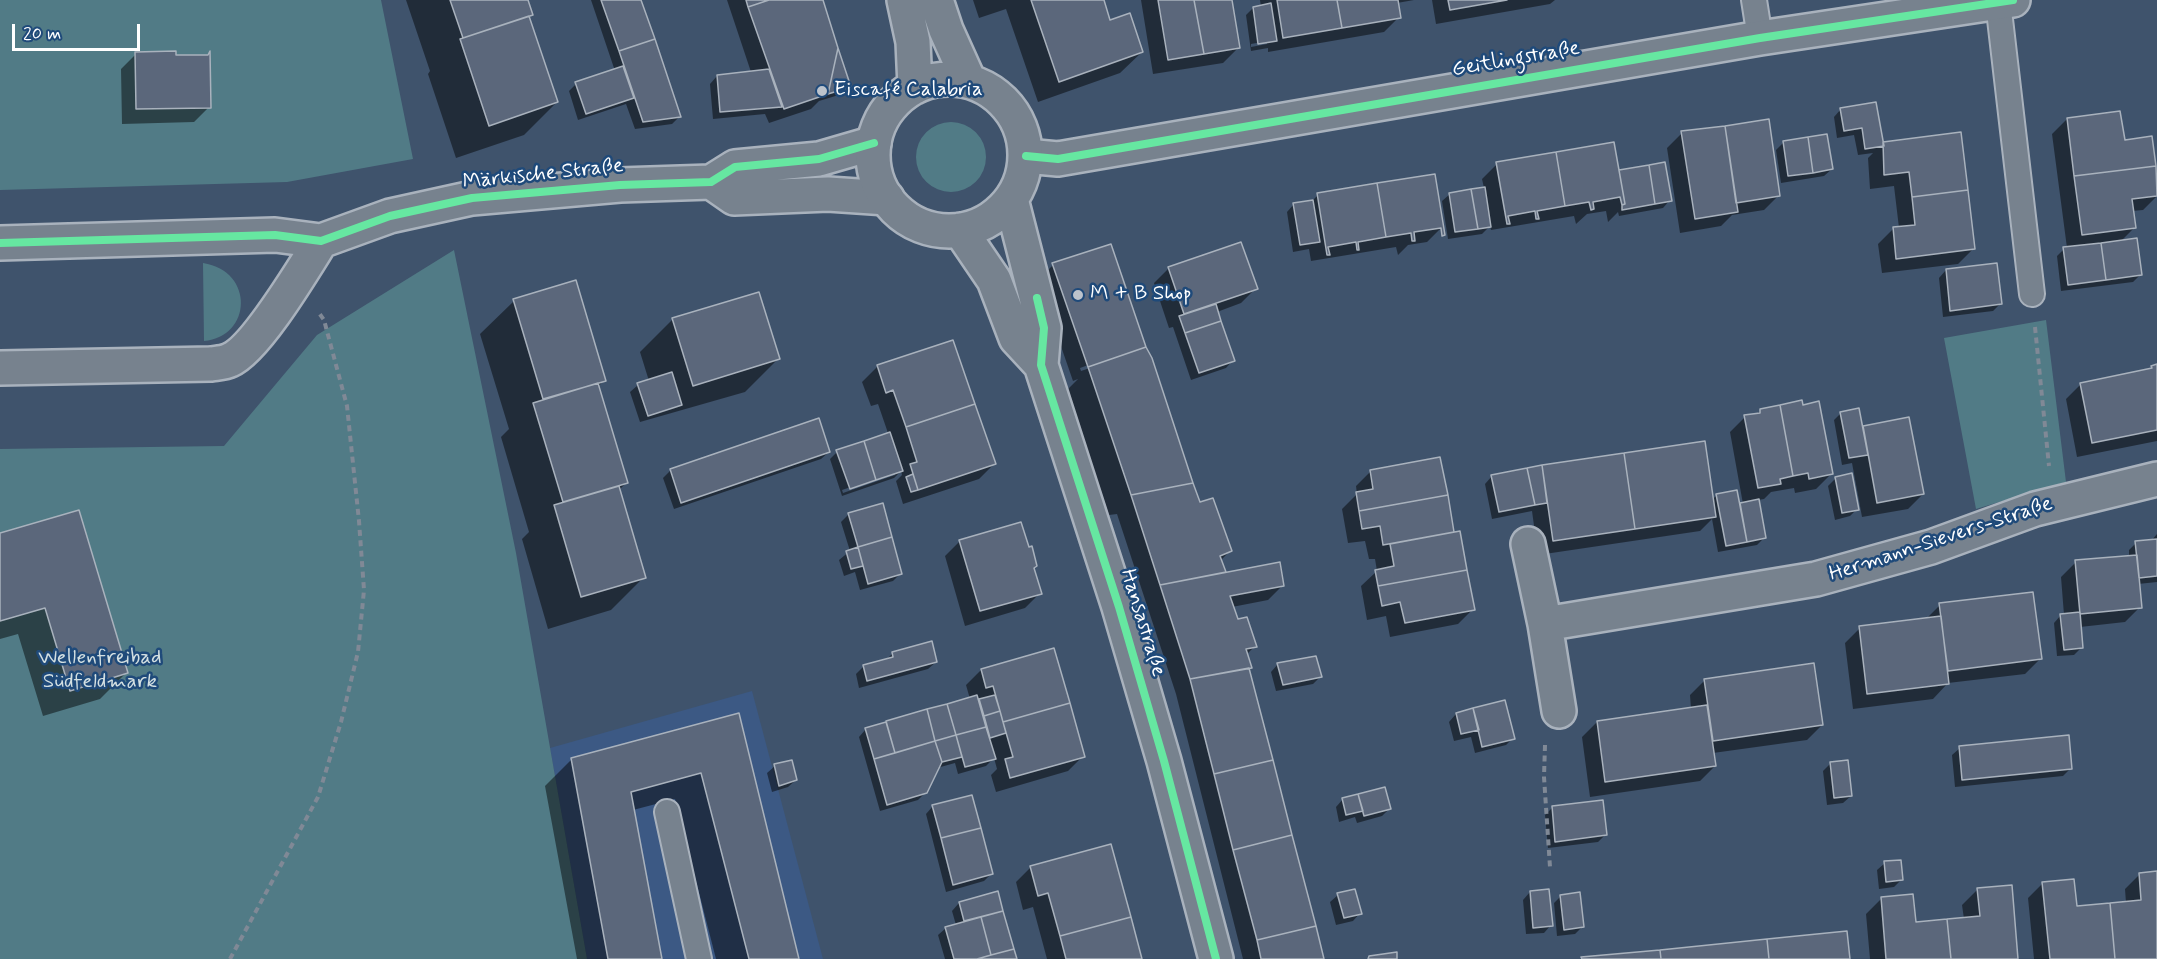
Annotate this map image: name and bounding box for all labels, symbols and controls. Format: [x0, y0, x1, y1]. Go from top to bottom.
scale bar [15, 12, 142, 50]
text: 20 m [23, 22, 61, 46]
street label: Geitlingstraße [1450, 36, 1582, 84]
place label: Eiscafé Calabria [834, 78, 983, 104]
marker: Eiscafé Calabria [815, 84, 829, 98]
street label: Märkische Straße [461, 154, 625, 196]
place label: M + B Shop [1090, 282, 1191, 308]
marker: M + B Shop [1071, 288, 1085, 302]
street label: Hermann-Sievers-Straße [1826, 492, 2056, 588]
street label: Hansastraße [1114, 566, 1170, 680]
park label: Wellenfreibad Südfeldmark [38, 646, 162, 696]

